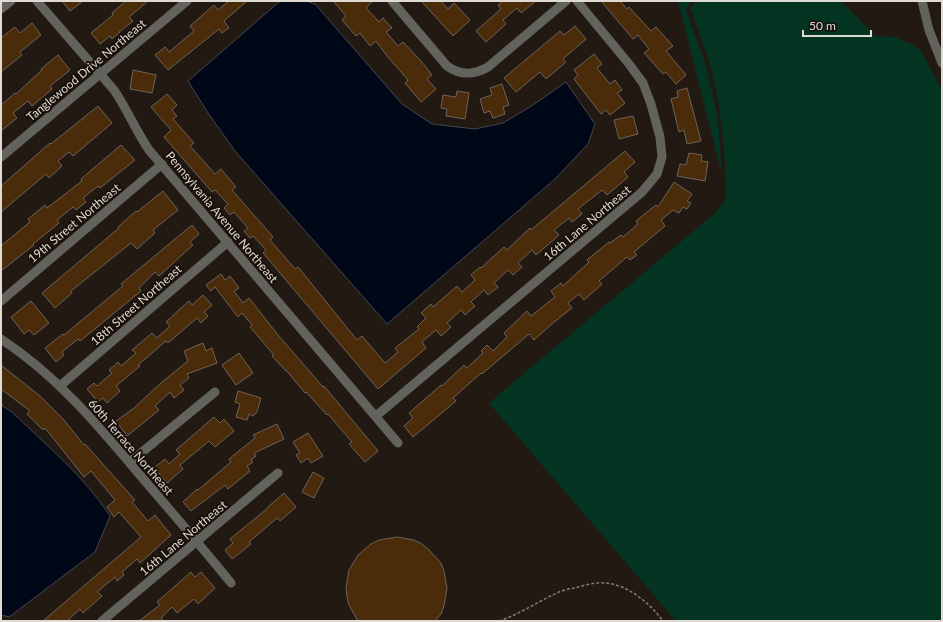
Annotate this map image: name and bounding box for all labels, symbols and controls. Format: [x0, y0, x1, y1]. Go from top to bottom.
scale bar [803, 12, 871, 38]
street label: Tanglewood Drive Northeast [23, 15, 149, 124]
text: 50 m [809, 18, 836, 33]
street label: Pennsylvania Avenue Northeast [163, 148, 282, 286]
street label: 19th Street Northeast [25, 180, 124, 266]
street label: 16th Lane Northeast [540, 182, 634, 264]
street label: 18th Street Northeast [87, 261, 185, 349]
street label: 60th Terrace Northeast [85, 396, 177, 499]
street label: 16th Lane Northeast [136, 497, 230, 579]

